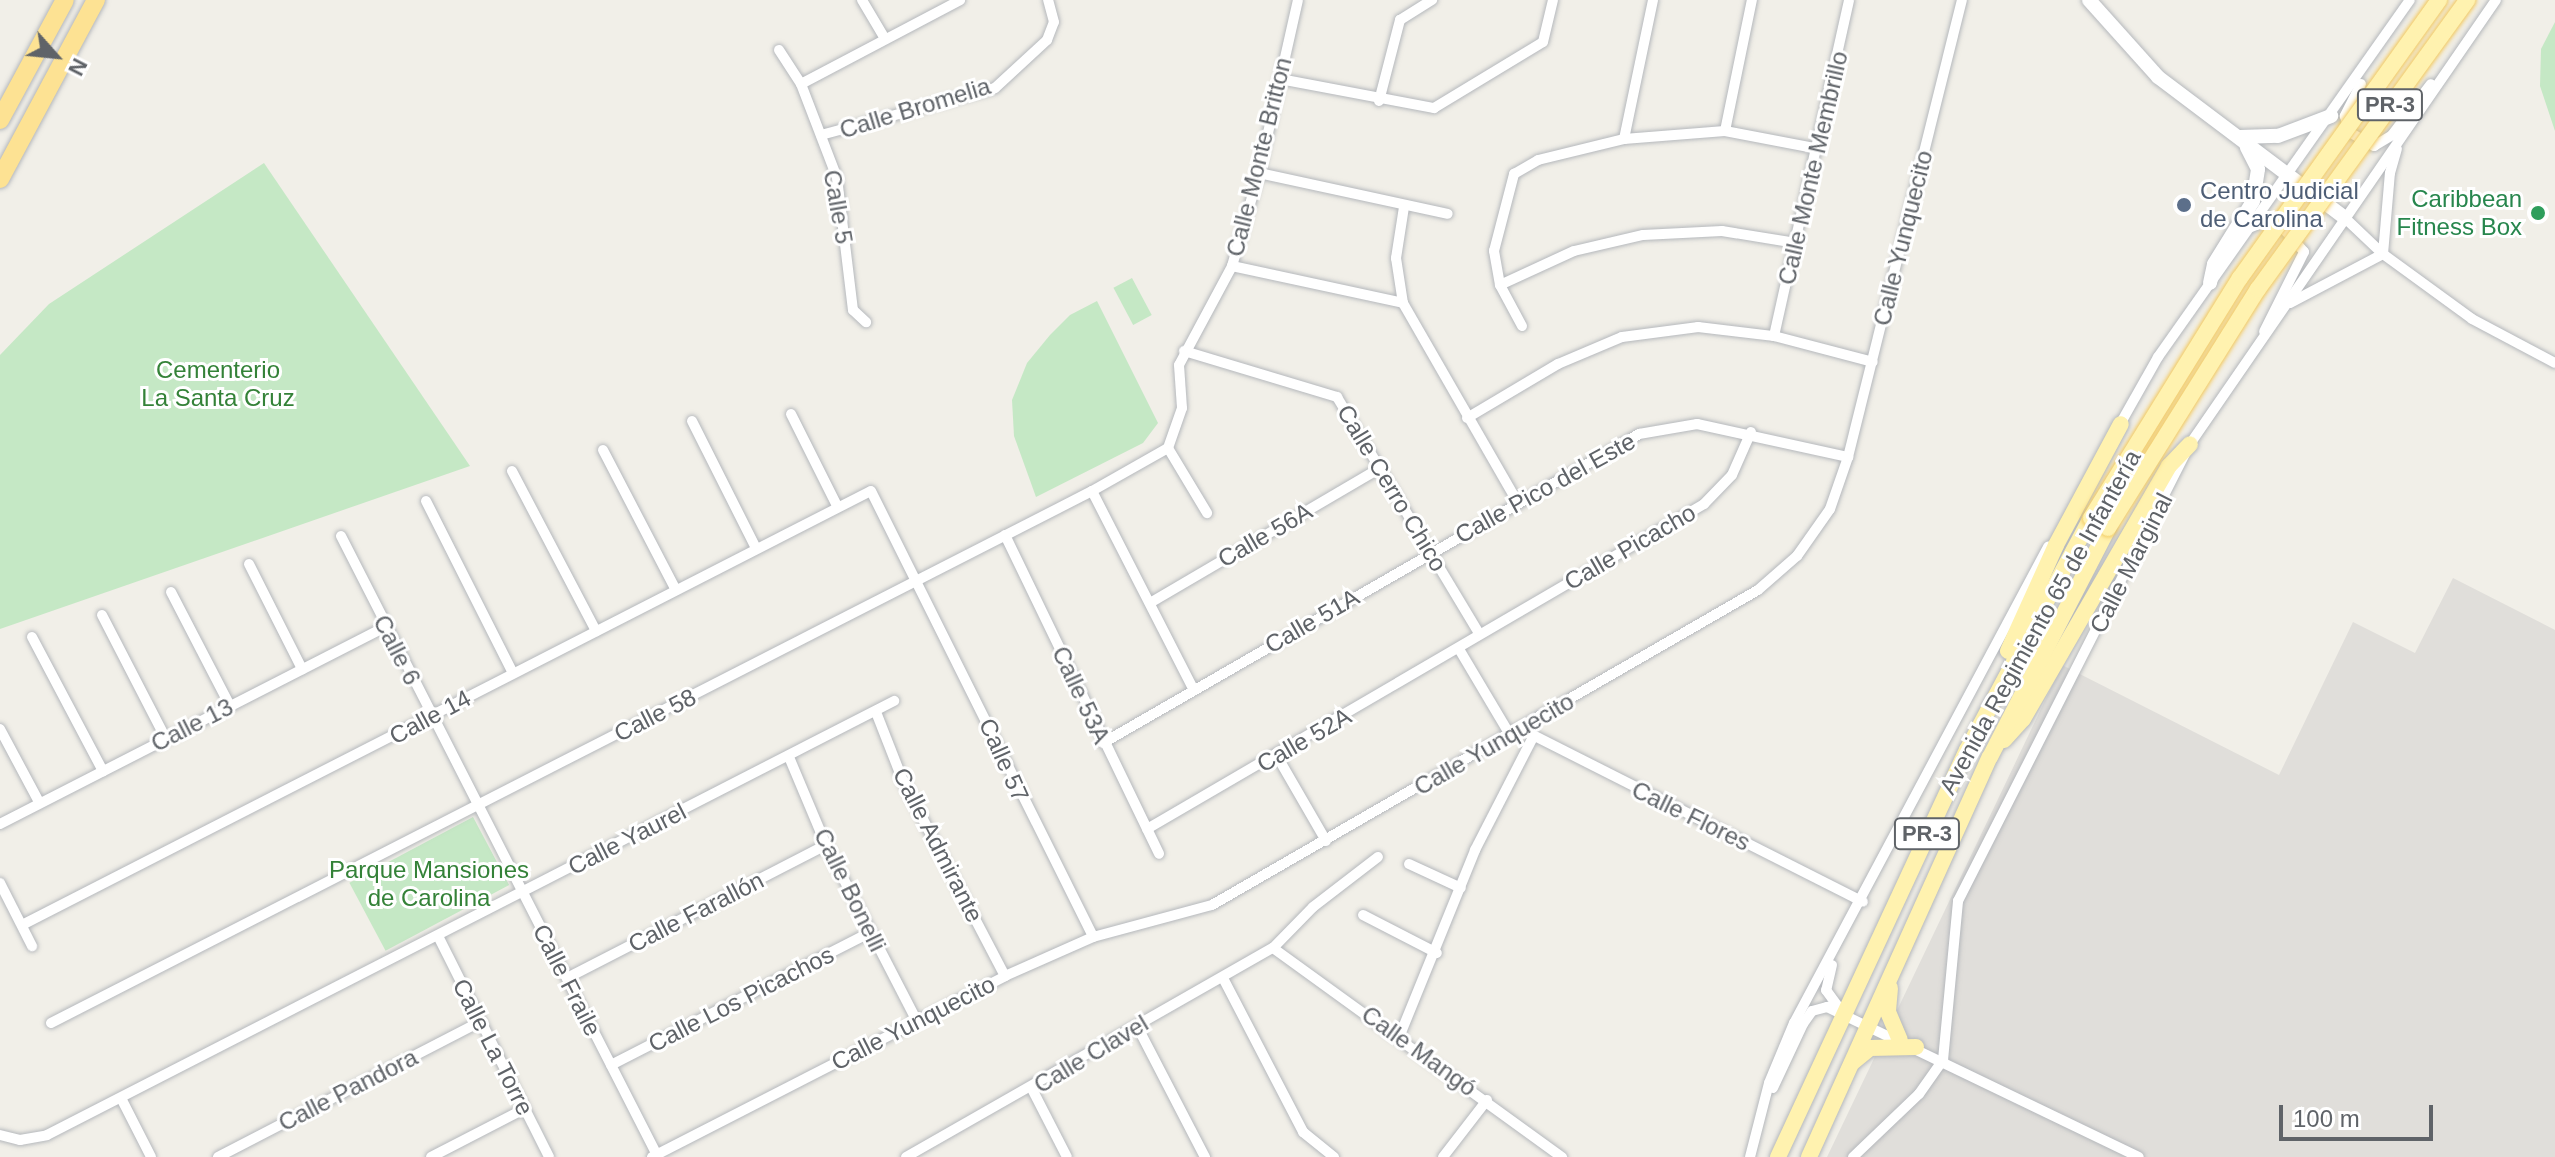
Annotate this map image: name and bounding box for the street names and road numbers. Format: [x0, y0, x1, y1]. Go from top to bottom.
street label: Calle Monte Membrillo [1772, 48, 1854, 288]
street label: Calle Monte Britton [1220, 55, 1298, 259]
street label: Calle Bromelia [836, 71, 994, 145]
road number: PR-3 [2356, 87, 2424, 123]
street label: Calle Yunquecito [1867, 147, 1939, 329]
street label: Calle 5 [817, 168, 859, 246]
street label: Calle Cerro Chico [1331, 399, 1453, 577]
street label: Calle Pico del Este [1450, 427, 1640, 549]
street label: Avenida Regimiento 65 de Infantería [1933, 445, 2147, 799]
street label: Calle Marginal [2083, 488, 2179, 638]
street label: Calle 56A [1213, 497, 1317, 573]
street label: Calle Picacho [1559, 498, 1701, 596]
street label: Calle 51A [1260, 583, 1364, 659]
street label: Calle 6 [367, 610, 427, 690]
street label: Calle 53A [1046, 642, 1116, 748]
street label: Calle 58 [609, 682, 701, 748]
street label: Calle 14 [384, 684, 476, 750]
street label: Calle Yunquecito [1409, 686, 1579, 802]
street label: Calle 13 [146, 692, 238, 758]
street label: Calle 52A [1252, 702, 1356, 778]
street label: Calle 57 [973, 714, 1035, 806]
street label: Calle Admirante [886, 762, 990, 928]
street label: Calle Flores [1627, 775, 1755, 857]
street label: Calle Yaurel [563, 797, 691, 881]
road number: PR-3 [1893, 816, 1961, 852]
street label: Calle Bonelli [808, 824, 892, 956]
street label: Calle Farallón [623, 866, 769, 958]
street label: Calle Fraile [527, 919, 607, 1041]
street label: Calle Los Picachos [644, 940, 838, 1058]
street label: Calle Yunquecito [826, 969, 1000, 1077]
street label: Calle La Torre [446, 974, 540, 1120]
street label: Calle Mangó [1356, 1000, 1482, 1102]
street label: Calle Clavel [1029, 1009, 1153, 1099]
street label: Calle Pandora [274, 1043, 422, 1137]

